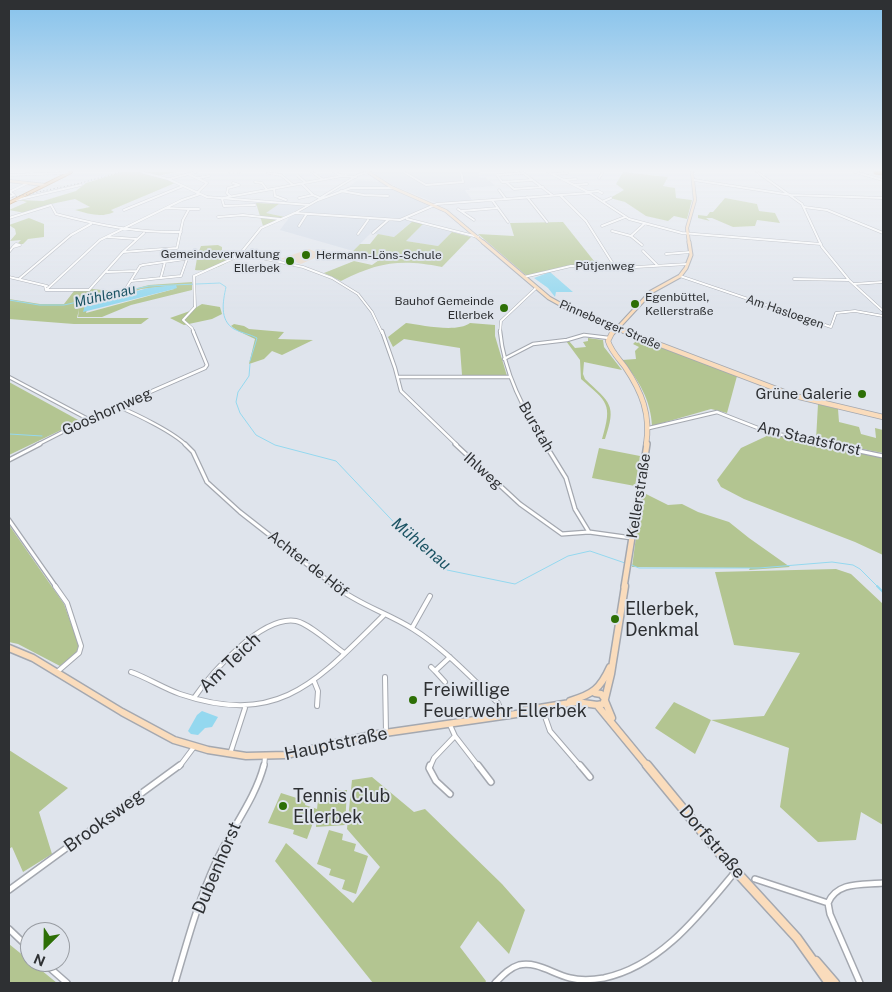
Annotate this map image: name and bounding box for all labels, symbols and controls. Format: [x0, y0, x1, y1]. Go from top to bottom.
place label: Gemeindeverwaltung Ellerbek [161, 247, 280, 275]
place label: Hermann-Löns-Schule [316, 248, 442, 262]
marker: Hermann-Löns-Schule [300, 249, 312, 261]
marker: Gemeindeverwaltung Ellerbek [284, 255, 296, 267]
street label: Pütjenweg [575, 259, 635, 273]
water label: Mühlenau [73, 281, 137, 311]
place label: Egenbüttel, Kellerstraße [645, 290, 713, 318]
street label: Am Hasloegen [744, 292, 826, 332]
place label: Bauhof Gemeinde Ellerbek [394, 294, 494, 322]
street label: Pinneberger Straße [557, 297, 663, 353]
marker: Egenbüttel, Kellerstraße [629, 298, 641, 310]
marker: Bauhof Gemeinde Ellerbek [498, 302, 510, 314]
street label: Gooshornweg [59, 384, 155, 440]
place label: Grüne Galerie [756, 385, 852, 403]
marker: Grüne Galerie [856, 388, 868, 400]
street label: Burstah [514, 399, 558, 455]
street label: Am Staatsforst [755, 418, 863, 460]
street label: Ihlweg [460, 449, 506, 493]
street label: Kellerstraße [623, 452, 655, 540]
water label: Mühlenau [388, 514, 454, 574]
street label: Achter de Höf [264, 527, 352, 601]
place label: Ellerbek, Denkmal [625, 598, 699, 640]
marker: Ellerbek, Denkmal [609, 613, 621, 625]
street label: Am Teich [195, 629, 265, 697]
place label: Freiwillige Feuerwehr Ellerbek [423, 679, 587, 722]
marker: Freiwillige Feuerwehr Ellerbek [407, 694, 419, 706]
street label: Hauptstraße [282, 723, 390, 765]
street label: Brooksweg [60, 785, 148, 857]
place label: Tennis Club Ellerbek [293, 785, 390, 828]
marker: Tennis Club Ellerbek [277, 800, 289, 812]
street label: Dorfstraße [674, 801, 750, 883]
street label: Dubenhorst [188, 819, 246, 917]
north arrow [20, 922, 70, 972]
text: N [31, 950, 48, 969]

